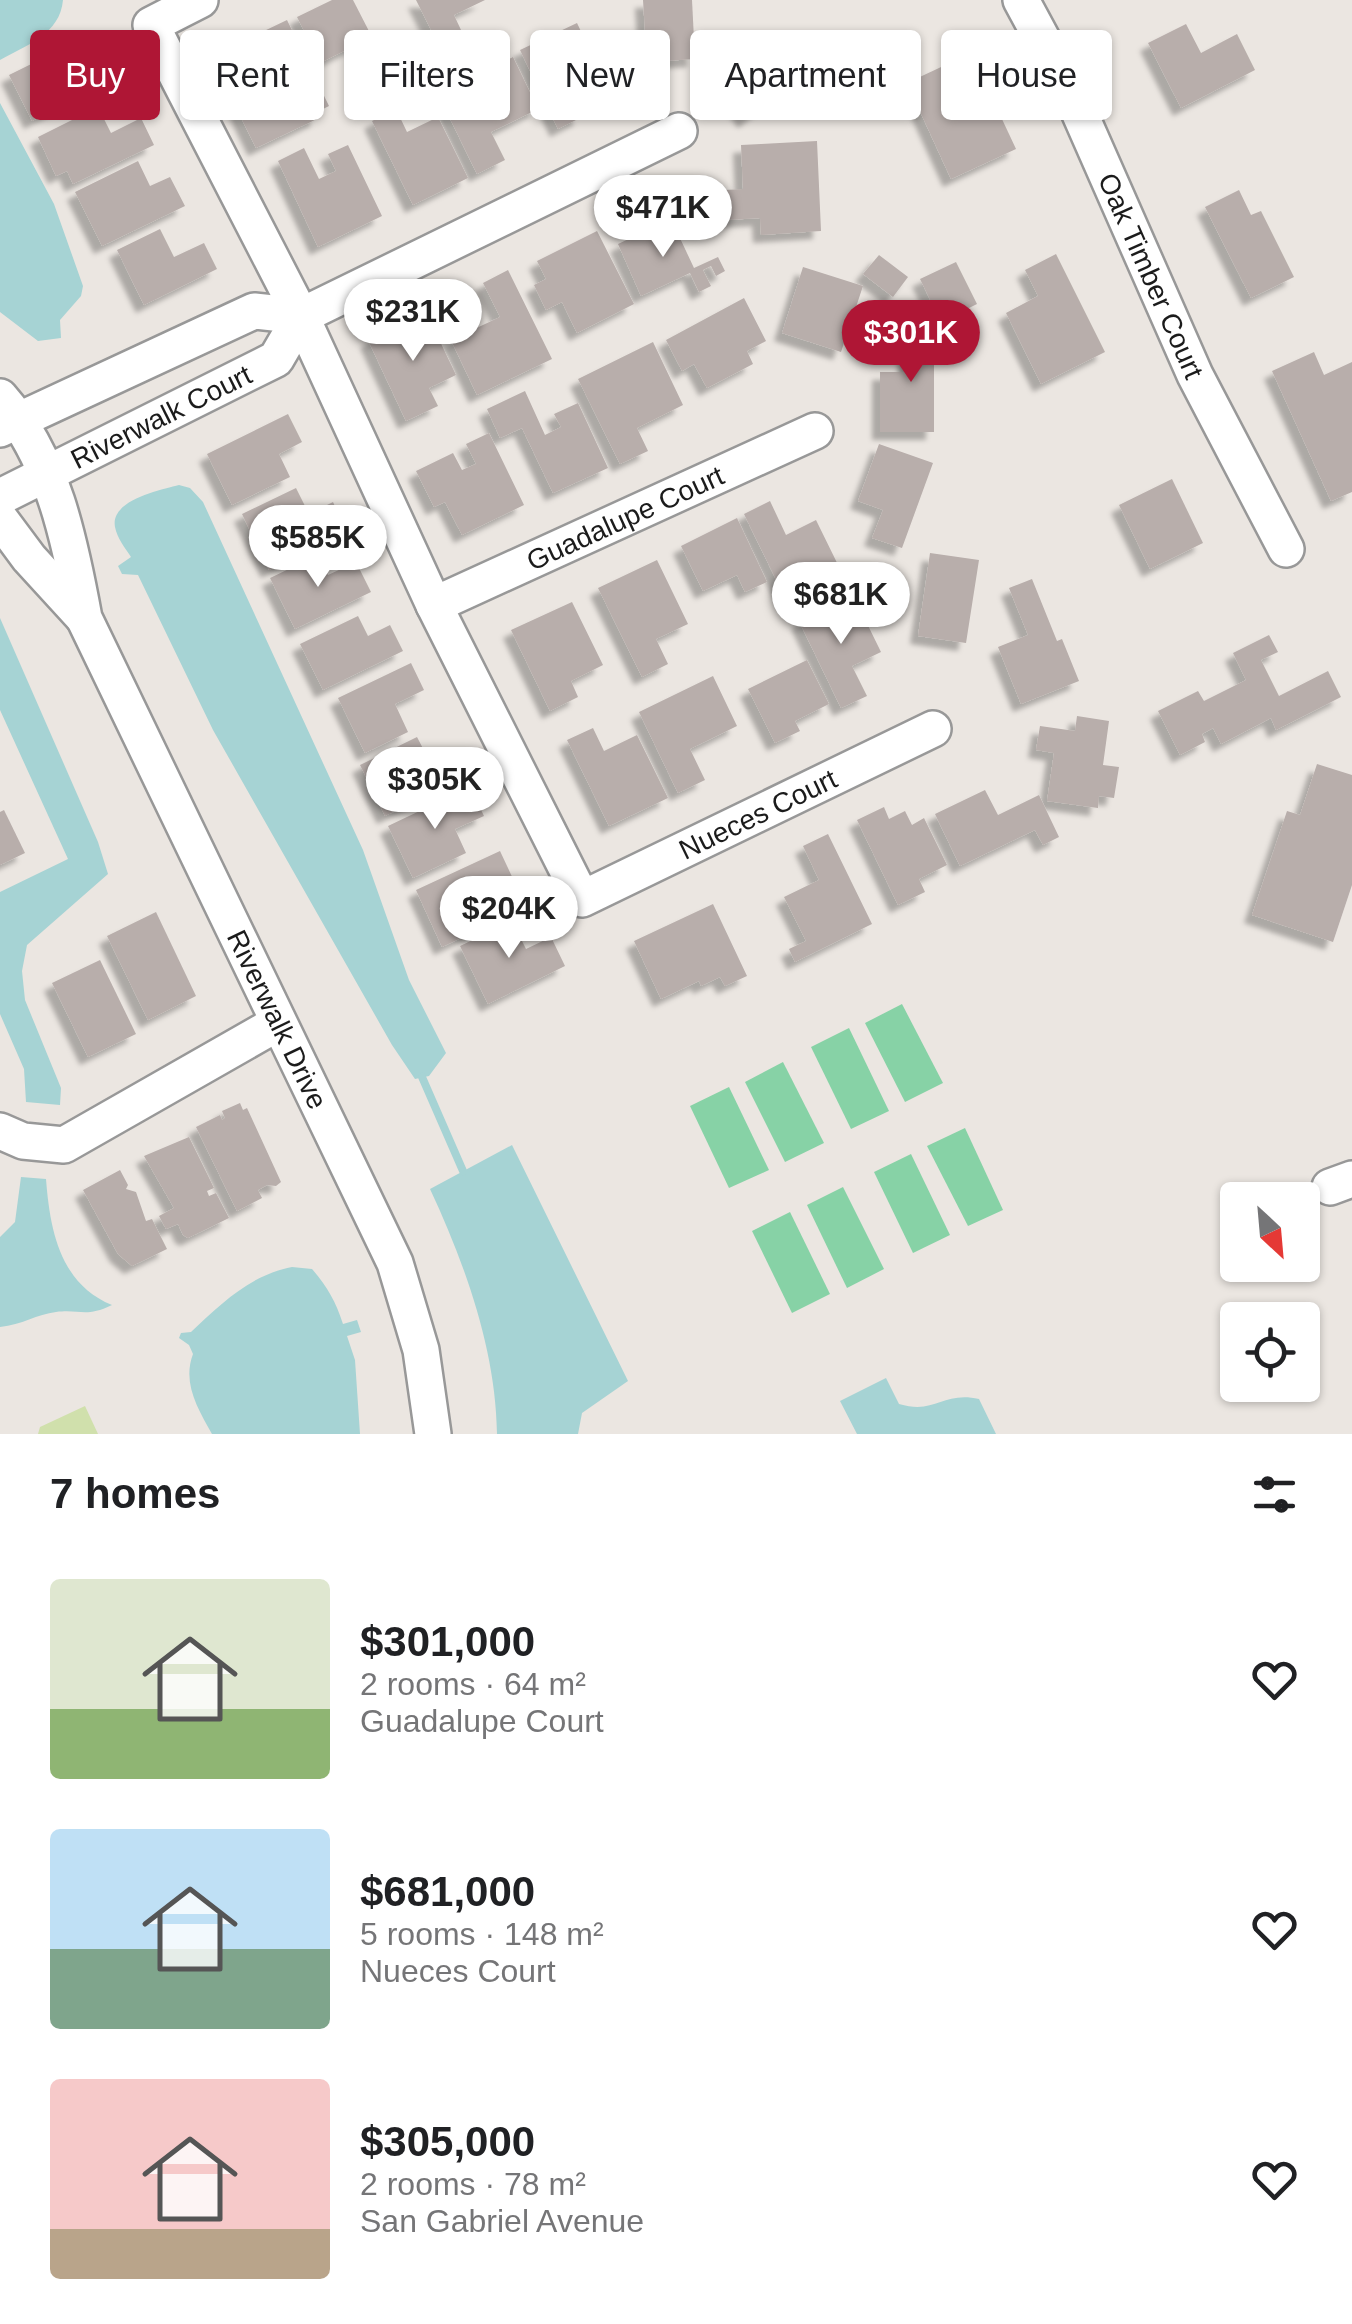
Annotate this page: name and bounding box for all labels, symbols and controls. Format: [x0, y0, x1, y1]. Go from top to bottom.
chip: Buy [30, 30, 160, 120]
chip: Rent [180, 30, 324, 120]
chip: Filters [344, 30, 510, 120]
chip: New [530, 30, 670, 120]
chip: Apartment [690, 30, 921, 120]
chip: House [941, 30, 1112, 120]
street label: Oak Timber Court [1092, 168, 1210, 383]
pin: $471K [593, 175, 733, 260]
text: $471K [616, 189, 710, 225]
pin: $231K [343, 279, 483, 364]
text: $231K [366, 293, 460, 329]
pin: $301K [841, 300, 981, 385]
text: $301K [864, 314, 958, 350]
street label: Riverwalk Court [66, 358, 257, 475]
street label: Guadalupe Court [522, 459, 729, 576]
pin: $585K [248, 505, 388, 590]
text: $585K [271, 519, 365, 555]
pin: $681K [771, 562, 911, 647]
text: $681K [794, 576, 888, 612]
pin: $305K [365, 747, 505, 832]
text: $305K [388, 761, 482, 797]
street label: Nueces Court [674, 762, 842, 865]
pin: $204K [439, 876, 579, 961]
text: $204K [462, 890, 556, 926]
street label: Riverwalk Drive [221, 925, 334, 1114]
north arrow [1220, 1182, 1320, 1282]
map controls [1220, 1182, 1320, 1402]
button: locate [1220, 1302, 1320, 1402]
icon: filters [1247, 1467, 1302, 1522]
text: 7 homes [50, 1470, 220, 1517]
text: $301,000 [360, 1618, 535, 1665]
icon: home [130, 1619, 250, 1739]
icon: heart [1247, 1652, 1302, 1707]
text: 2 rooms · 64 m² [360, 1666, 586, 1702]
text: Guadalupe Court [360, 1703, 604, 1739]
text: $681,000 [360, 1868, 535, 1915]
icon: home [130, 1869, 250, 1989]
icon: heart [1247, 1902, 1302, 1957]
text: 5 rooms · 148 m² [360, 1916, 604, 1952]
text: Nueces Court [360, 1953, 556, 1989]
text: $305,000 [360, 2118, 535, 2165]
icon: home [130, 2119, 250, 2239]
icon: heart [1247, 2152, 1302, 2207]
text: 2 rooms · 78 m² [360, 2166, 586, 2202]
text: San Gabriel Avenue [360, 2203, 644, 2239]

